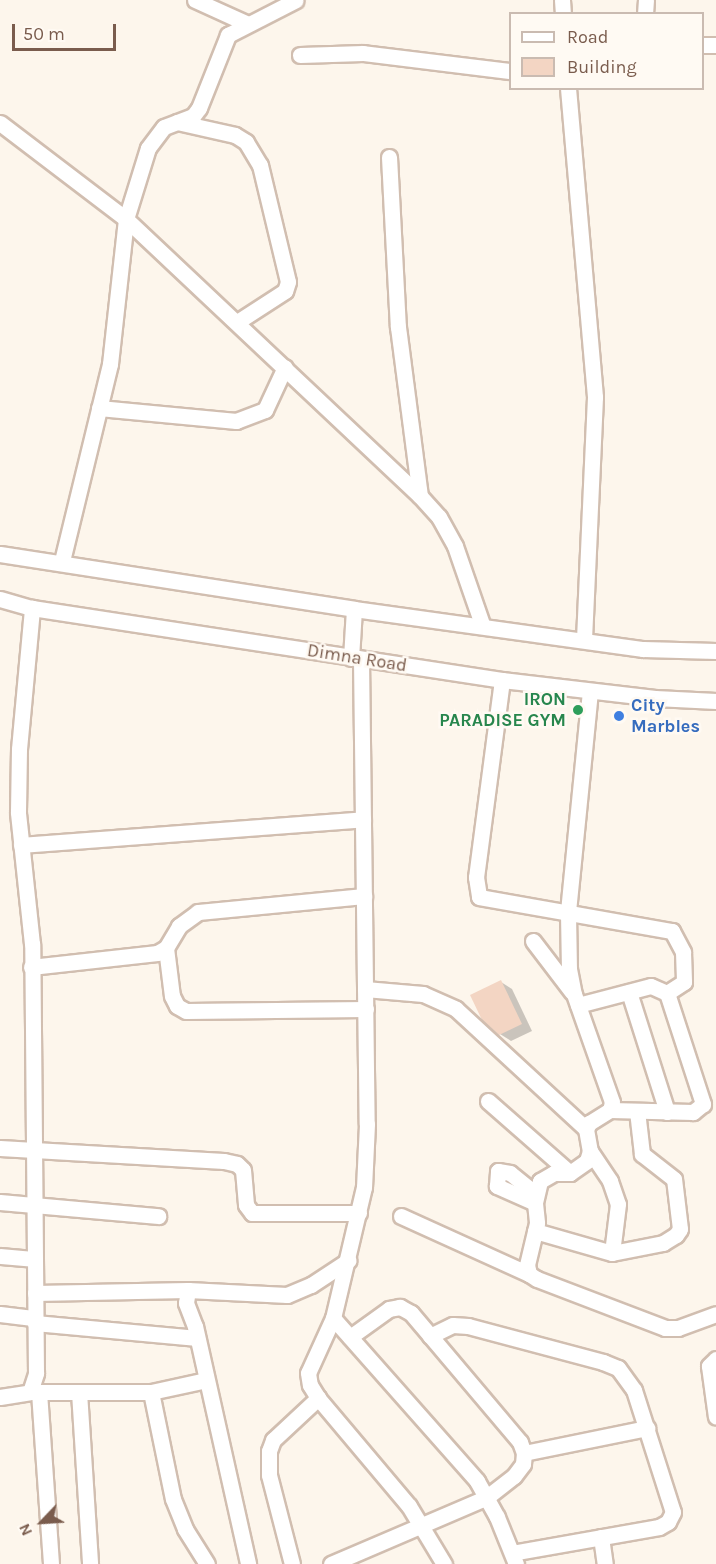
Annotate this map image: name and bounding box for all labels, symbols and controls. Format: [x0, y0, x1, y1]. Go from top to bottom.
scale bar [15, 12, 118, 50]
legend [509, 12, 704, 90]
text: 50 m [23, 23, 65, 45]
text: Road [567, 26, 608, 48]
text: Building [567, 56, 637, 78]
street label: Dimna Road [306, 639, 408, 677]
place label: IRON PARADISE GYM [439, 689, 566, 732]
place label: City Marbles [631, 695, 700, 738]
marker: IRON PARADISE GYM [571, 703, 585, 717]
marker: City Marbles [612, 709, 626, 723]
north arrow [12, 1492, 72, 1552]
text: N [14, 1521, 36, 1539]

